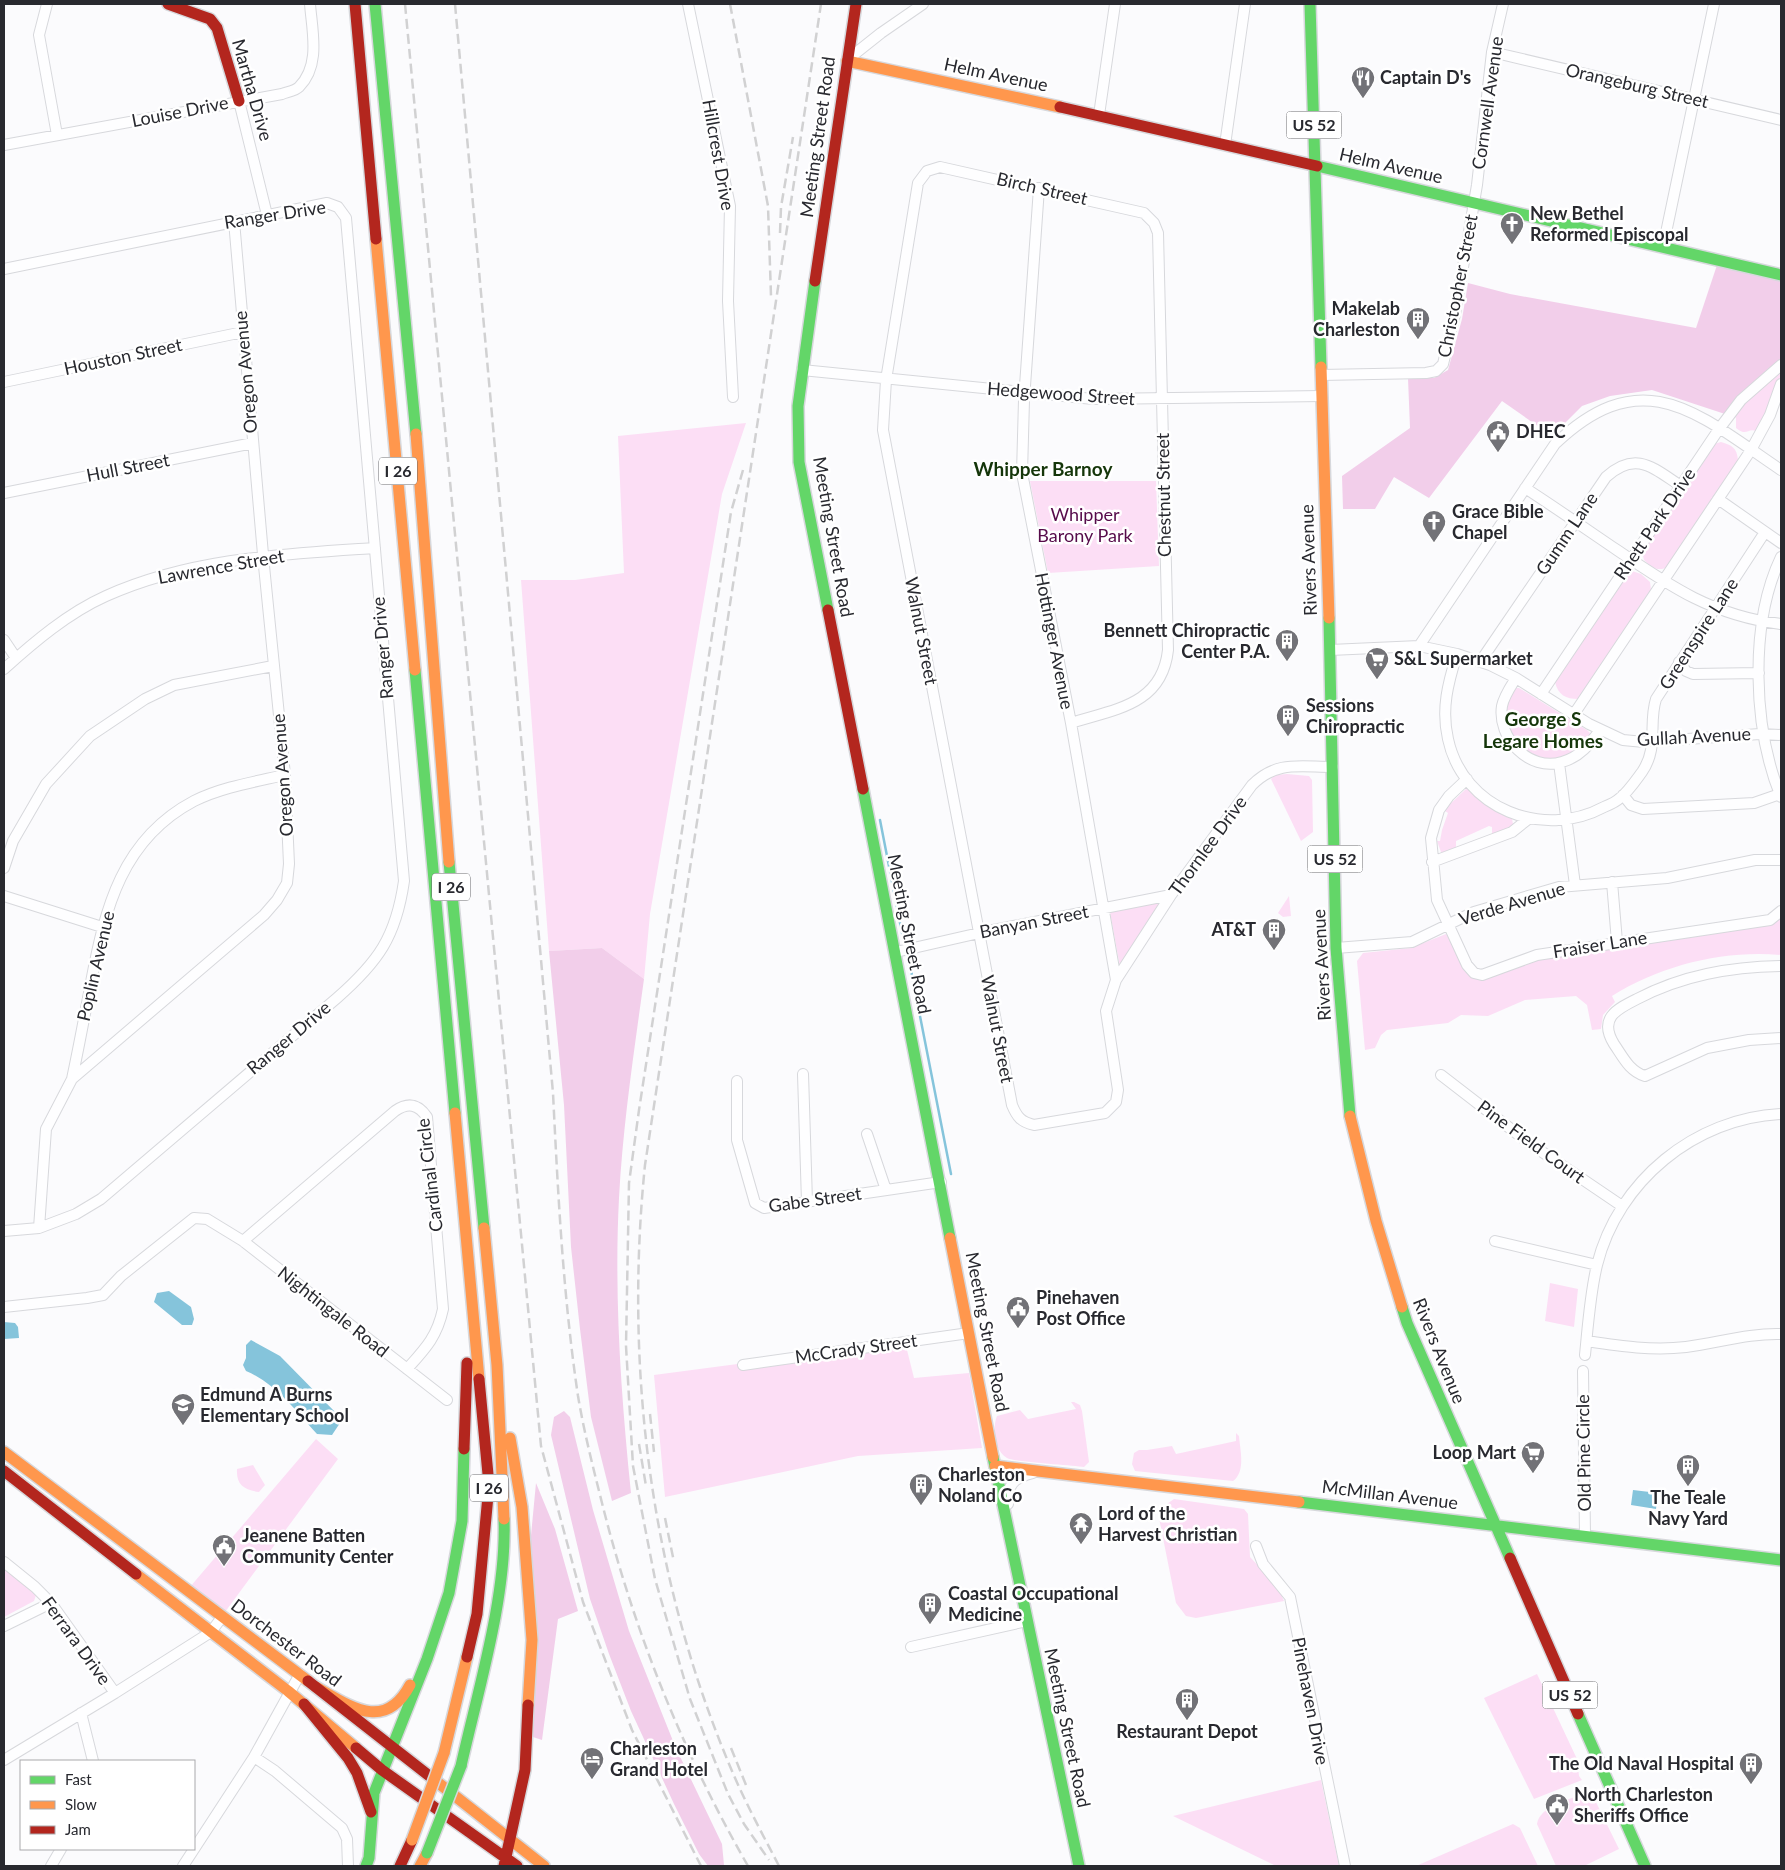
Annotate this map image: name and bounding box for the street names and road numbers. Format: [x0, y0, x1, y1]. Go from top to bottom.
street label: Cornwell Avenue [1467, 35, 1507, 171]
street label: Martha Drive [228, 36, 278, 143]
street label: Helm Avenue [942, 52, 1050, 96]
street label: Meeting Street Road [795, 55, 839, 219]
street label: Orangeburg Street [1564, 58, 1711, 112]
street label: Louise Drive [130, 91, 230, 131]
street label: Hillcrest Drive [698, 98, 740, 212]
road number: US 52 [1286, 112, 1342, 138]
street label: Helm Avenue [1337, 142, 1445, 188]
street label: Birch Street [995, 167, 1090, 209]
street label: Ranger Drive [222, 195, 327, 233]
street label: Christopher Street [1432, 212, 1482, 359]
street label: Oregon Avenue [229, 310, 261, 434]
street label: Houston Street [62, 333, 184, 379]
street label: Hedgewood Street [986, 377, 1136, 409]
street label: Chestnut Street [1151, 432, 1175, 557]
street label: Hull Street [84, 448, 172, 486]
street label: Meeting Street Road [809, 455, 859, 619]
road number: I 26 [379, 458, 417, 484]
street label: Rhett Park Drive [1609, 463, 1700, 584]
street label: Gumm Lane [1530, 488, 1602, 579]
street label: Rivers Avenue [1295, 504, 1321, 616]
street label: Lawrence Street [156, 544, 286, 588]
street label: Hottinger Avenue [1031, 571, 1079, 711]
street label: Greenspire Lane [1654, 574, 1742, 693]
street label: Walnut Street [901, 575, 943, 687]
street label: Ranger Drive [367, 596, 397, 700]
street label: Oregon Avenue [267, 713, 297, 837]
street label: Gullah Avenue [1636, 722, 1752, 750]
street label: Thornlee Drive [1164, 791, 1251, 900]
road number: US 52 [1308, 846, 1362, 872]
street label: Meeting Street Road [884, 852, 936, 1016]
road number: I 26 [432, 874, 470, 900]
street label: Verde Avenue [1456, 876, 1567, 930]
street label: Banyan Street [978, 900, 1091, 942]
street label: Poplin Avenue [72, 908, 118, 1023]
street label: Rivers Avenue [1307, 909, 1335, 1022]
street label: Fraiser Lane [1551, 926, 1648, 962]
street label: Walnut Street [977, 973, 1019, 1085]
street label: Ranger Drive [242, 996, 335, 1079]
street label: Pine Field Court [1474, 1095, 1590, 1188]
street label: Cardinal Circle [411, 1117, 447, 1233]
street label: Gabe Street [767, 1182, 863, 1216]
street label: Meeting Street Road [962, 1250, 1014, 1414]
street label: Nightingale Road [274, 1261, 394, 1361]
street label: Rivers Avenue [1409, 1295, 1471, 1407]
street label: McCrady Street [793, 1328, 919, 1367]
street label: Old Pine Circle [1571, 1394, 1595, 1512]
road number: I 26 [470, 1475, 508, 1502]
street label: McMillan Avenue [1321, 1475, 1459, 1513]
street label: Ferrara Drive [37, 1592, 116, 1689]
street label: Dorchester Road [227, 1594, 346, 1691]
street label: Pinehaven Drive [1288, 1635, 1334, 1766]
street label: Meeting Street Road [1040, 1646, 1096, 1810]
road number: US 52 [1542, 1682, 1598, 1708]

